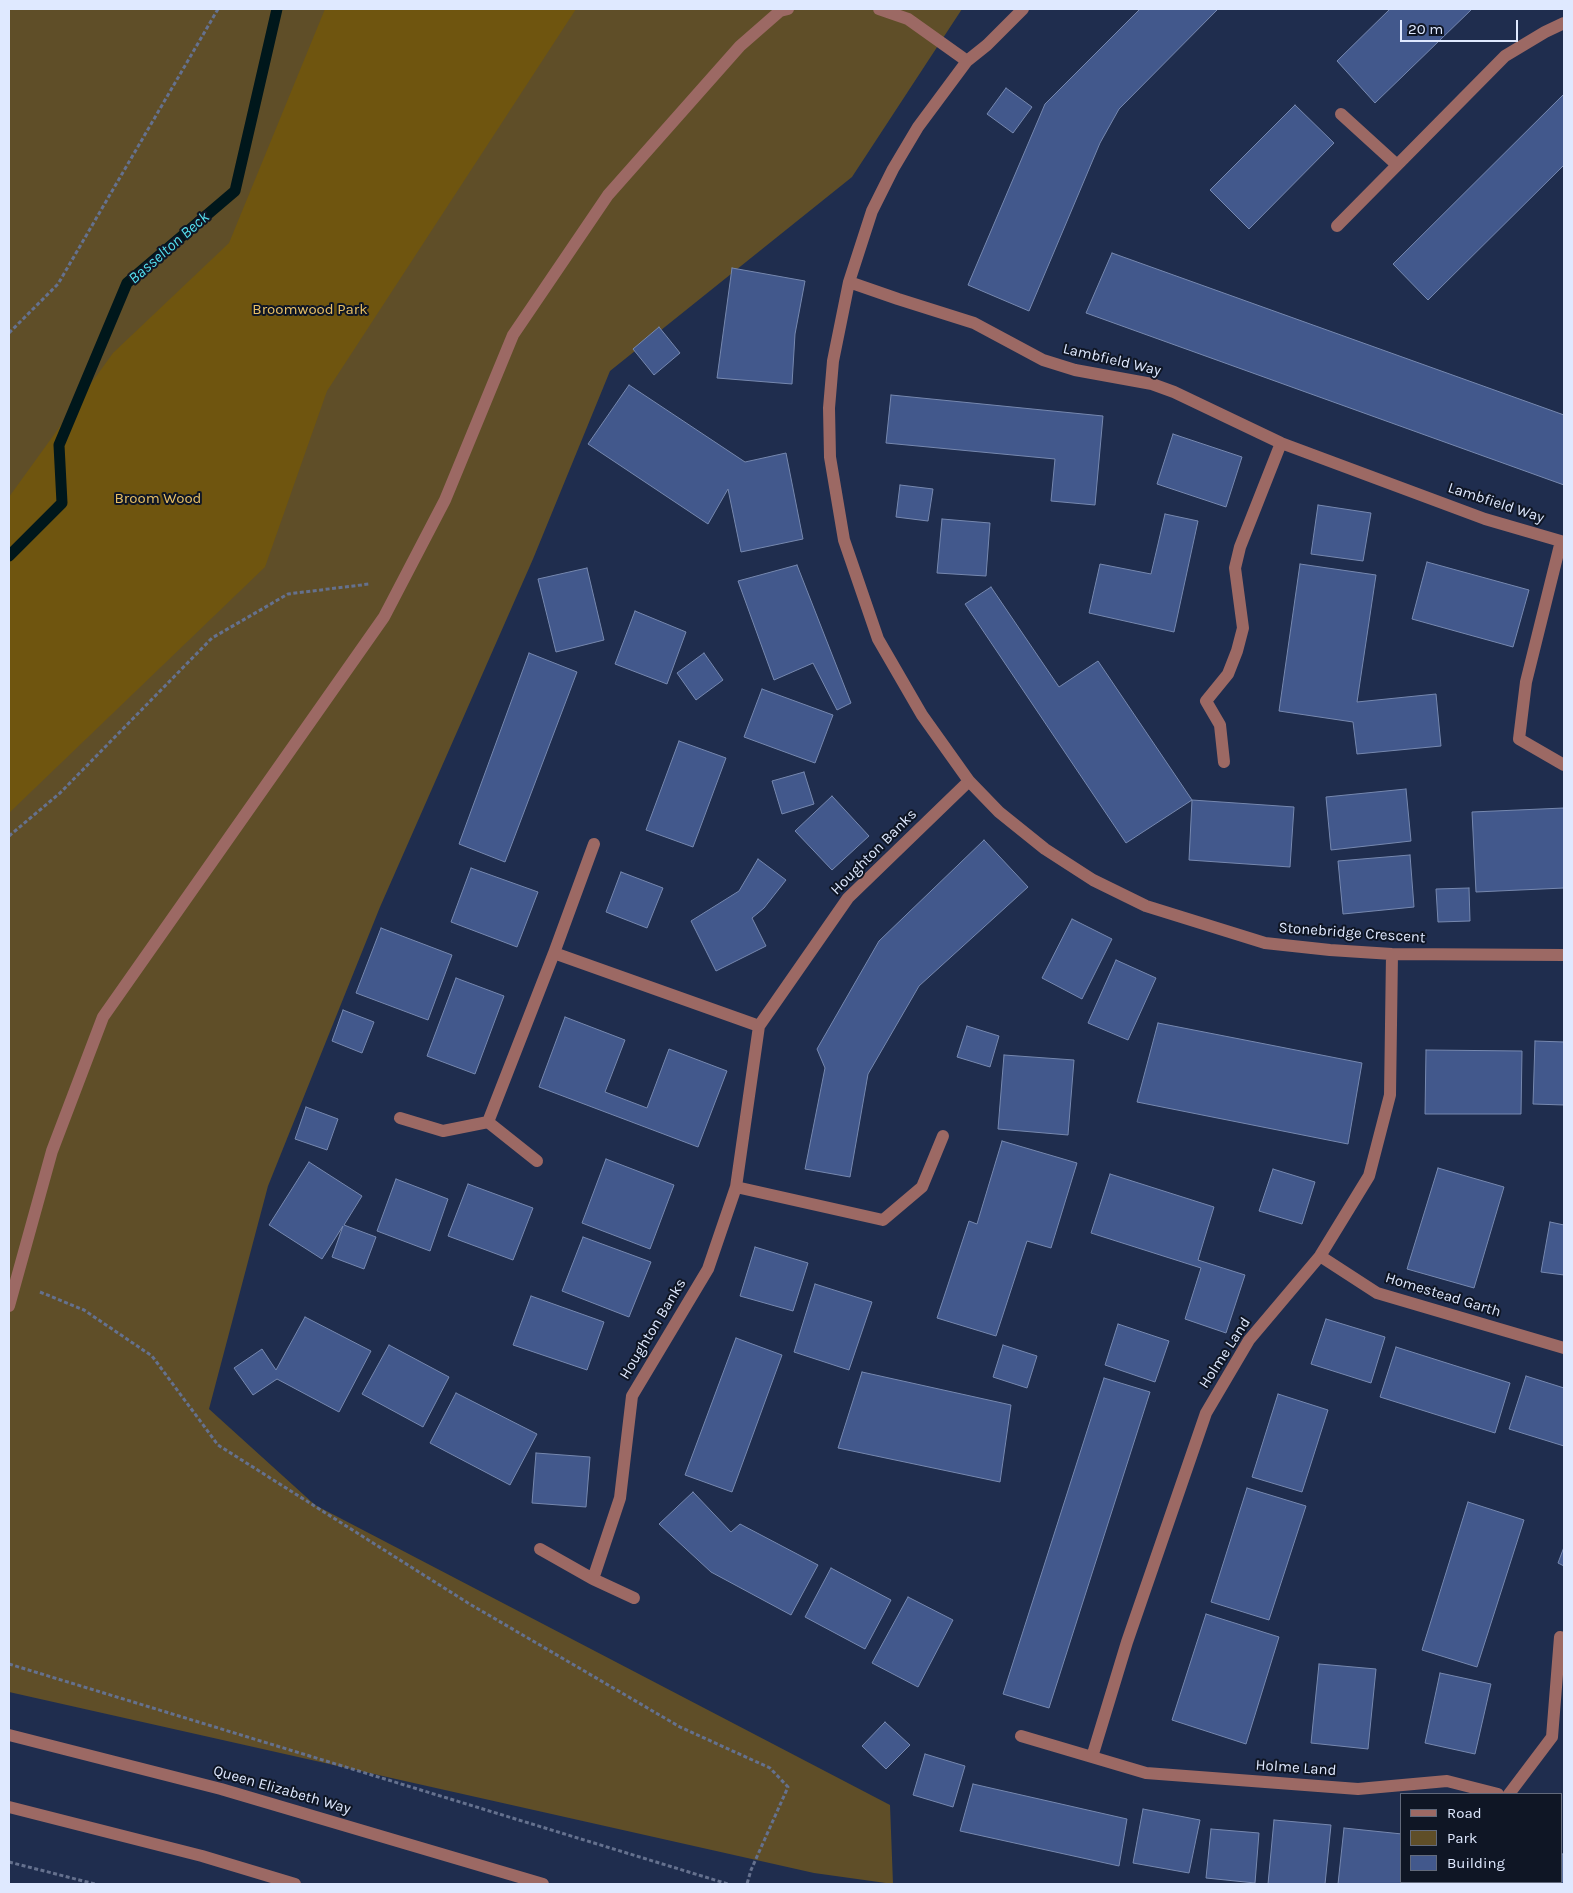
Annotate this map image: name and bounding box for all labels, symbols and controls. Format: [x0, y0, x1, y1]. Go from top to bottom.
scale bar [1403, 10, 1520, 42]
text: 20 m [1408, 20, 1443, 38]
water label: Basselton Beck [125, 208, 213, 288]
park label: Broomwood Park [252, 301, 368, 319]
street label: Lambfield Way [1061, 340, 1163, 380]
street label: Lambfield Way [1446, 479, 1546, 527]
park label: Broom Wood [115, 490, 201, 508]
street label: Houghton Banks [827, 805, 921, 899]
street label: Stonebridge Crescent [1278, 919, 1426, 947]
street label: Homestead Garth [1383, 1269, 1503, 1321]
street label: Houghton Banks [616, 1275, 690, 1383]
street label: Holme Land [1195, 1314, 1255, 1392]
street label: Holme Land [1255, 1756, 1337, 1780]
street label: Queen Elizabeth Way [211, 1762, 353, 1818]
legend [1400, 1793, 1563, 1883]
text: Road [1447, 1804, 1482, 1822]
text: Park [1447, 1829, 1477, 1847]
text: Building [1447, 1854, 1505, 1872]

